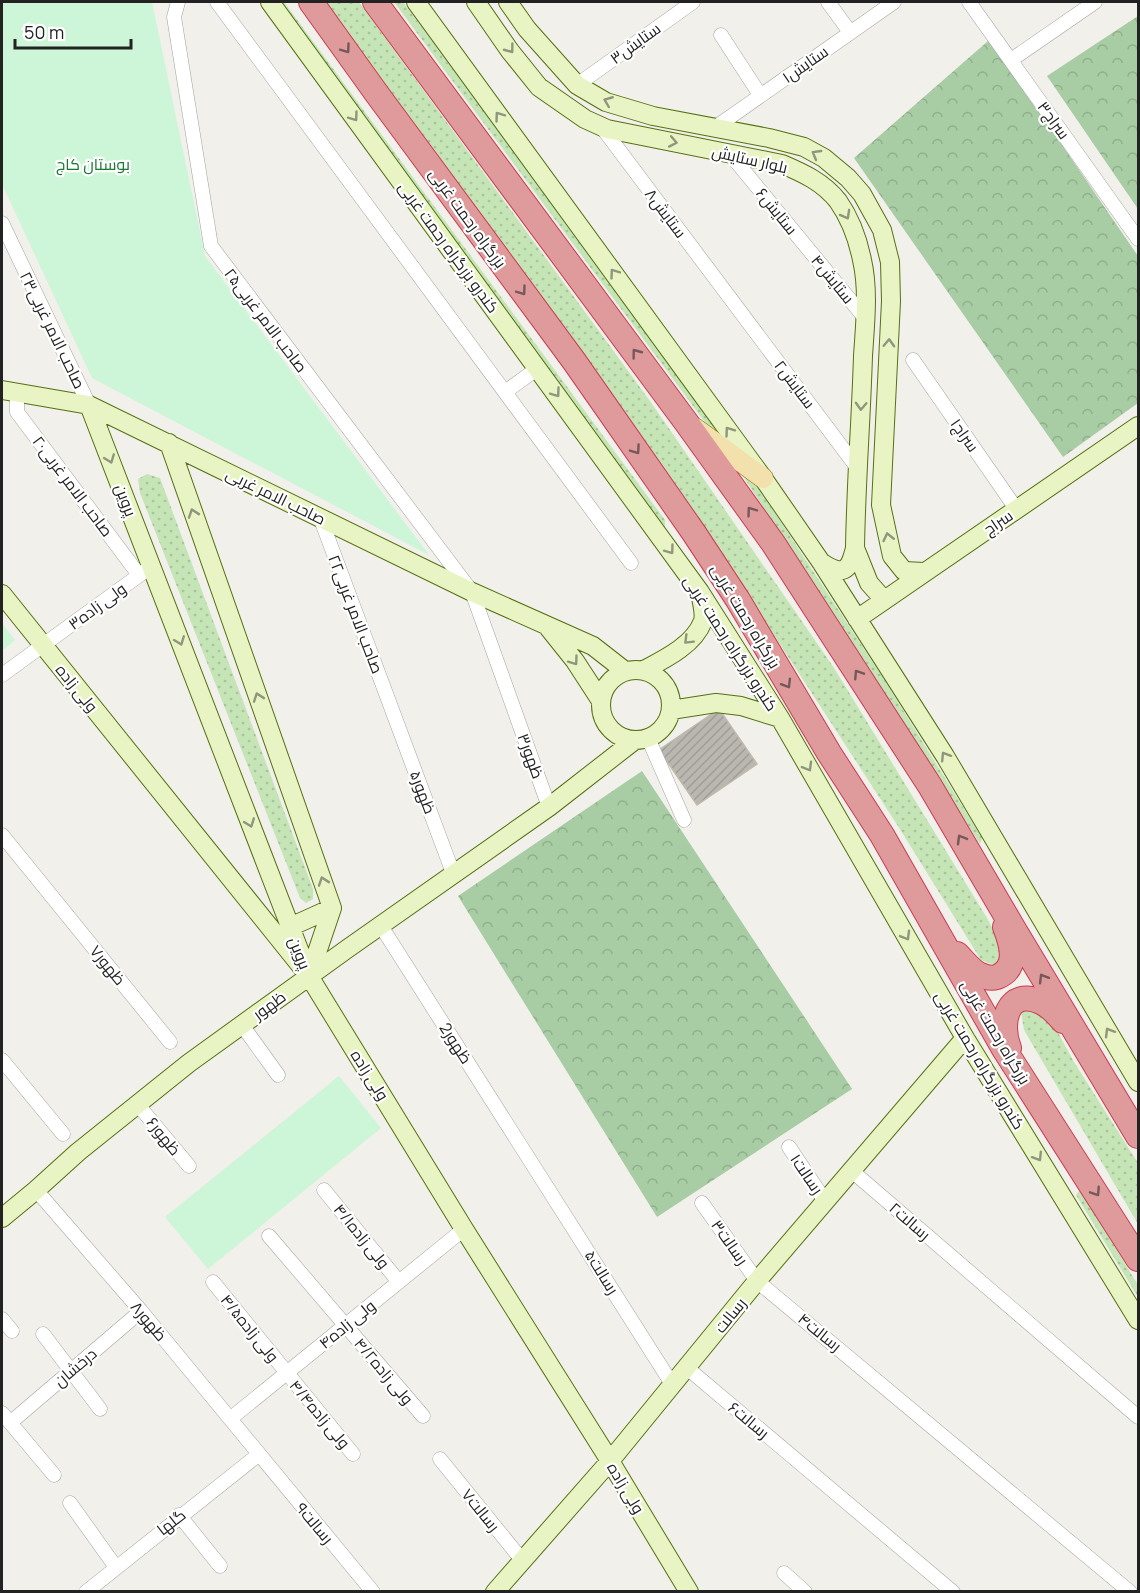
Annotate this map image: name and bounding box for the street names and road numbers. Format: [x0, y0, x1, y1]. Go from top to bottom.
street label: ستایش۳ [605, 17, 665, 69]
street label: ستایش۱ [777, 40, 833, 88]
street label: سراج۳ [1032, 96, 1075, 144]
street label: بلوار ستایش [710, 140, 790, 178]
street label: بزرگراه رحمت غربی [424, 164, 512, 272]
street label: کندرو بزرگراه رحمت غربی [394, 177, 504, 317]
street label: ستایش۶ [751, 183, 803, 239]
street label: ستایش۸ [640, 184, 692, 242]
street label: ستایش۴ [806, 250, 860, 308]
street label: صاحب الامر غربی۲۵ [219, 263, 313, 377]
street label: صاحب الامر غربی۲۳ [15, 268, 91, 392]
street label: ستایش۲ [770, 355, 820, 413]
street label: سراج۱ [945, 414, 984, 457]
street label: صاحب الامر غربی۲۰ [28, 431, 118, 541]
street label: صاحب الامر غربی [222, 462, 330, 530]
street label: پروین [109, 481, 142, 520]
street label: سراج [979, 504, 1018, 541]
street label: صاحب الامر غربی٢٢ [323, 552, 389, 676]
street label: بزرگراه رحمت غربی [706, 560, 786, 672]
street label: کندرو بزرگراه رحمت غربی [679, 571, 783, 715]
street label: ولی زاده۳ [63, 577, 131, 635]
street label: ولی زاده [51, 659, 103, 717]
street label: ظهور۳ [513, 730, 549, 782]
street label: ظهور۵ [405, 767, 441, 817]
street label: پروین [283, 933, 317, 974]
street label: ظهور۷ [85, 940, 131, 990]
street label: بزرگراه رحمت غربی [956, 976, 1036, 1088]
street label: ظهور [247, 986, 290, 1025]
street label: کندرو بزرگراه رحمت غربی [930, 987, 1030, 1133]
street label: 2ظهور [435, 1018, 477, 1068]
street label: ولی زاده [346, 1045, 394, 1105]
street label: ظهور۶ [142, 1112, 186, 1160]
street label: رسالت۱ [785, 1149, 829, 1199]
street label: رسالت۲ [885, 1197, 935, 1245]
street label: ولی زاده۴/۱ [329, 1199, 395, 1273]
street label: رسالت۳ [707, 1215, 753, 1269]
street label: رسالت۵ [580, 1246, 624, 1298]
street label: ولی زاده۴/۵ [216, 1289, 284, 1367]
street label: رسالت [709, 1293, 751, 1337]
street label: ولی زاده۴ [314, 1294, 380, 1354]
street label: ظهور۸ [126, 1296, 172, 1346]
street label: رسالت۴ [794, 1308, 846, 1356]
street label: ولی زاده۴/۲ [349, 1333, 419, 1409]
street label: درخشان [49, 1343, 101, 1391]
street label: ولی زاده۴/۴ [285, 1375, 355, 1453]
street label: رسالت۶ [724, 1396, 774, 1444]
street label: ولی زاده [602, 1458, 650, 1518]
street label: رسالت۷ [457, 1484, 505, 1536]
street label: رسالت۹ [291, 1498, 339, 1548]
street label: گلها [152, 1504, 190, 1540]

